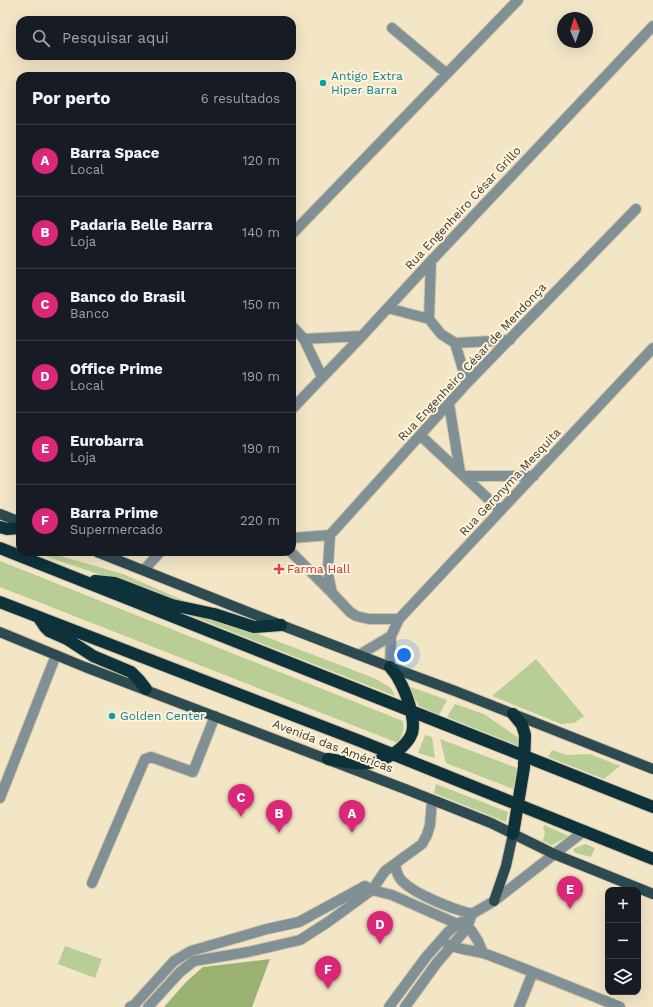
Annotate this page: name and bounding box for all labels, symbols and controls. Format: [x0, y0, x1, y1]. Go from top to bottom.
north arrow [557, 12, 593, 48]
search box [16, 16, 296, 60]
icon: search [30, 27, 52, 49]
text: Pesquisar aqui [62, 29, 169, 47]
place label: Antigo Extra Hiper Barra [331, 69, 403, 97]
marker: Antigo Extra Hiper Barra [318, 78, 328, 88]
text: Por perto [32, 88, 110, 108]
text: 6 resultados [201, 91, 280, 106]
street label: Rua Engenheiro César Grillo [402, 143, 524, 273]
text: Barra Space [70, 144, 159, 162]
text: A [41, 153, 49, 168]
text: 120 m [242, 153, 280, 168]
text: Local [70, 162, 104, 177]
text: Padaria Belle Barra [70, 216, 213, 234]
text: B [41, 225, 49, 240]
text: 140 m [242, 225, 280, 240]
text: Loja [70, 234, 96, 249]
street label: Rua Engenheiro César de Mendonça [395, 280, 549, 444]
text: Banco do Brasil [70, 288, 185, 306]
text: C [41, 297, 49, 312]
text: 150 m [242, 297, 280, 312]
text: Banco [70, 306, 109, 321]
text: Office Prime [70, 360, 163, 378]
text: D [40, 369, 50, 384]
text: 190 m [242, 369, 280, 384]
text: Local [70, 378, 104, 393]
street label: Rua Geronyma Mesquita [456, 425, 564, 539]
text: Eurobarra [70, 432, 144, 450]
text: E [41, 441, 49, 456]
text: 190 m [242, 441, 280, 456]
text: Loja [70, 450, 96, 465]
text: Barra Prime [70, 504, 158, 522]
text: F [41, 513, 49, 528]
text: 220 m [240, 513, 280, 528]
text: Supermercado [70, 522, 163, 537]
place label: Farma Hall [287, 562, 351, 576]
marker: Farma Hall [274, 564, 284, 574]
your location [394, 645, 414, 665]
place label: Golden Center [120, 709, 205, 723]
marker: Golden Center [107, 711, 117, 721]
street label: Avenida das Américas [271, 717, 395, 775]
pin: C [228, 784, 254, 817]
pin: B [266, 800, 292, 833]
pin: A [339, 800, 365, 833]
pin: E [557, 876, 583, 909]
map controls [605, 887, 641, 995]
button: + [605, 887, 641, 923]
pin: D [367, 911, 393, 944]
button: − [605, 923, 641, 959]
pin: F [315, 956, 341, 989]
button: layers [605, 959, 641, 995]

